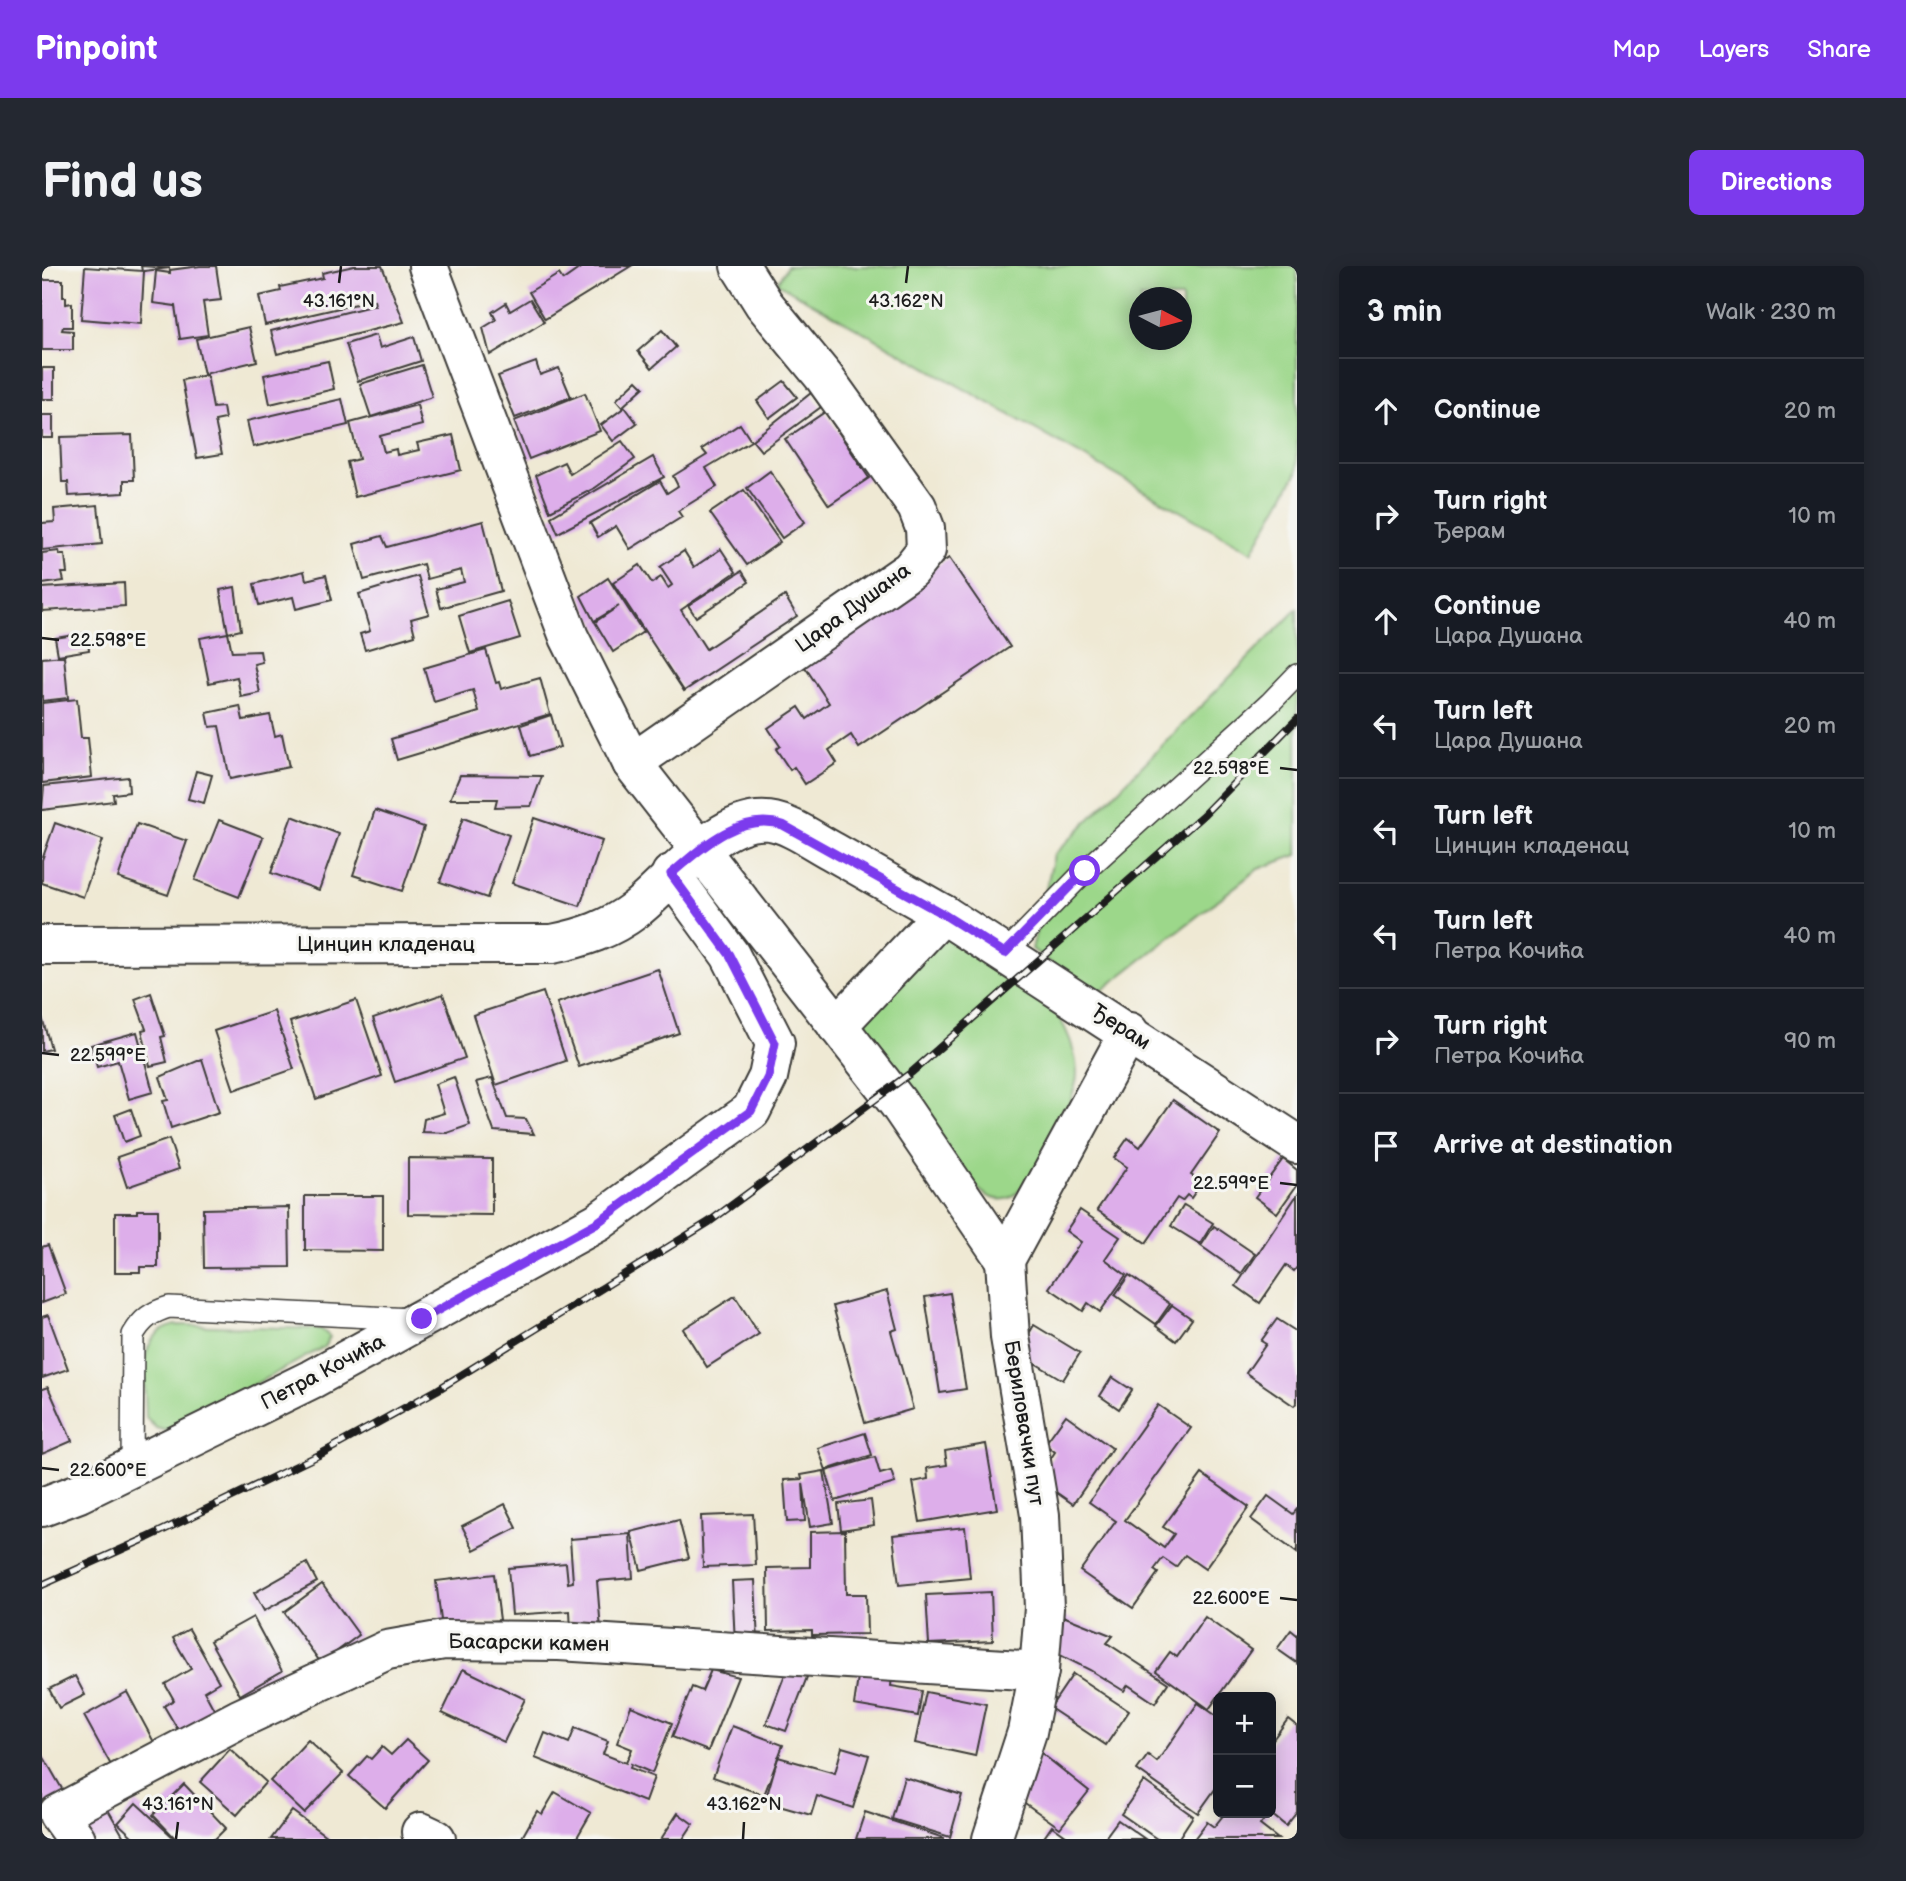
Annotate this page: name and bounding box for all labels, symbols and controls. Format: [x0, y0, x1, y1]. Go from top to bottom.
text: Pinpoint [35, 29, 157, 69]
text: Map [1612, 35, 1660, 64]
text: Layers [1698, 35, 1769, 64]
text: Share [1807, 35, 1871, 64]
button: Directions [1689, 150, 1864, 215]
text: Find us [42, 153, 203, 212]
north arrow [1129, 287, 1192, 350]
text: 43.161°N [303, 291, 375, 312]
text: 43.162°N [868, 291, 944, 312]
text: 3 min [1367, 294, 1442, 330]
text: Walk · 230 m [1706, 298, 1836, 326]
icon: ahead [1367, 392, 1405, 430]
text: Continue [1434, 395, 1541, 426]
text: 20 m [1784, 397, 1836, 425]
text: Turn right [1434, 486, 1547, 517]
icon: right [1367, 497, 1405, 535]
text: 10 m [1788, 502, 1836, 530]
text: Ђерам [1434, 517, 1506, 545]
street label: Цара Душана [791, 558, 916, 658]
text: Continue [1434, 591, 1541, 622]
icon: ahead [1367, 602, 1405, 640]
text: 40 m [1783, 607, 1836, 635]
text: Цара Душана [1434, 622, 1583, 650]
text: 22.598°E [70, 630, 146, 651]
text: Turn left [1434, 696, 1533, 727]
icon: left [1367, 707, 1405, 745]
text: 20 m [1784, 712, 1836, 740]
text: Цара Душана [1434, 727, 1583, 755]
text: 22.598°E [1193, 758, 1269, 779]
text: Turn left [1434, 801, 1533, 832]
icon: left [1367, 812, 1405, 850]
text: 10 m [1788, 817, 1836, 845]
text: Цинцин кладенац [1434, 832, 1629, 860]
route start [1069, 855, 1100, 886]
text: Turn left [1434, 906, 1533, 937]
icon: left [1367, 917, 1405, 955]
text: 40 m [1783, 922, 1836, 950]
street label: Цинцин кладенац [297, 932, 475, 957]
text: Петра Кочића [1434, 937, 1584, 965]
street label: Ђерам [1087, 999, 1155, 1055]
text: Turn right [1434, 1011, 1547, 1042]
icon: right [1367, 1022, 1405, 1060]
text: 90 m [1784, 1027, 1836, 1055]
text: Петра Кочића [1434, 1042, 1584, 1070]
text: 22.599°E [70, 1045, 146, 1066]
icon: arrive [1367, 1127, 1405, 1165]
text: Arrive at destination [1434, 1130, 1673, 1161]
text: 22.599°E [1193, 1173, 1269, 1194]
route end [406, 1303, 437, 1334]
street label: Петра Кочића [257, 1329, 390, 1415]
street label: Бериловачки пут [999, 1339, 1049, 1508]
text: 22.600°E [69, 1460, 147, 1481]
text: 22.600°E [1192, 1588, 1270, 1609]
street label: Басарски камен [448, 1629, 610, 1657]
map controls [1213, 1692, 1276, 1818]
button: + [1213, 1692, 1276, 1755]
button: − [1213, 1755, 1276, 1818]
text: 43.161°N [142, 1794, 214, 1815]
text: 43.162°N [706, 1794, 782, 1815]

